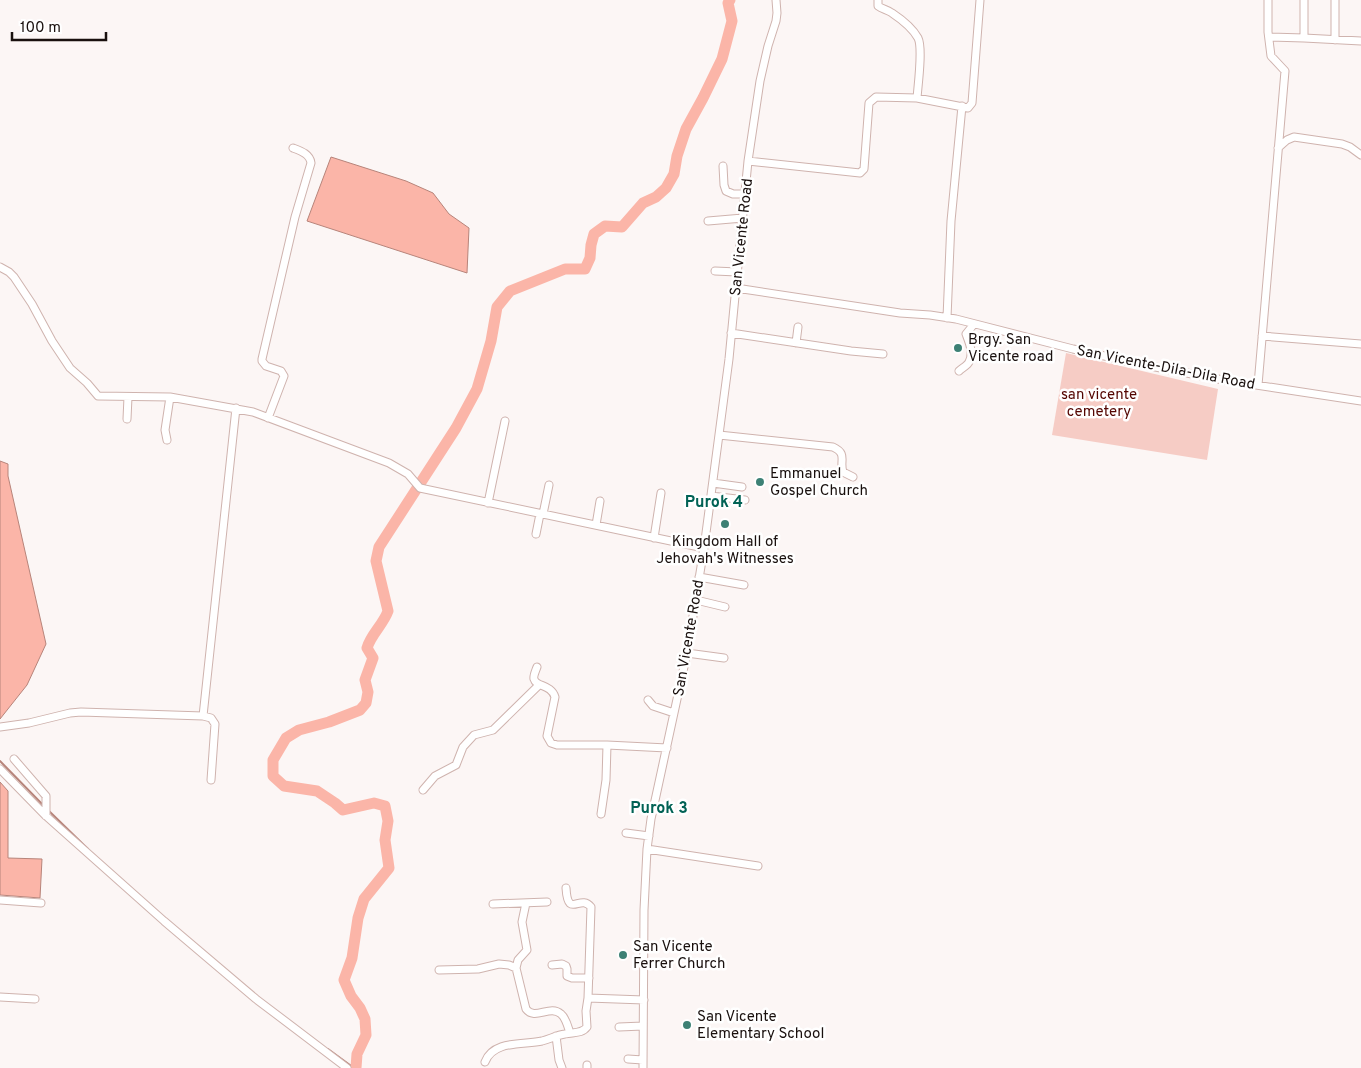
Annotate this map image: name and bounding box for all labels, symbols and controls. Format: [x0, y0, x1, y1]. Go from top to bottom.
scale bar [12, 10, 106, 42]
text: 100 m [20, 19, 61, 38]
street label: San Vicente Road [727, 178, 758, 297]
place label: Brgy. San Vicente road [968, 331, 1053, 367]
marker: Brgy. San Vicente road [952, 342, 964, 354]
street label: San Vicente-Dila-Dila Road [1075, 342, 1257, 395]
park label: san vicente cemetery [1061, 386, 1137, 422]
place label: Emmanuel Gospel Church [770, 465, 868, 501]
marker: Emmanuel Gospel Church [754, 476, 766, 488]
district label: Purok 4 [685, 493, 743, 513]
marker: Kingdom Hall of Jehovah's Witnesses [719, 518, 731, 530]
place label: Kingdom Hall of Jehovah's Witnesses [656, 533, 794, 569]
street label: San Vicente Road [670, 579, 709, 698]
district label: Purok 3 [630, 799, 688, 819]
place label: San Vicente Ferrer Church [633, 938, 725, 974]
marker: San Vicente Ferrer Church [617, 949, 629, 961]
place label: San Vicente Elementary School [697, 1008, 824, 1044]
marker: San Vicente Elementary School [681, 1019, 693, 1031]

